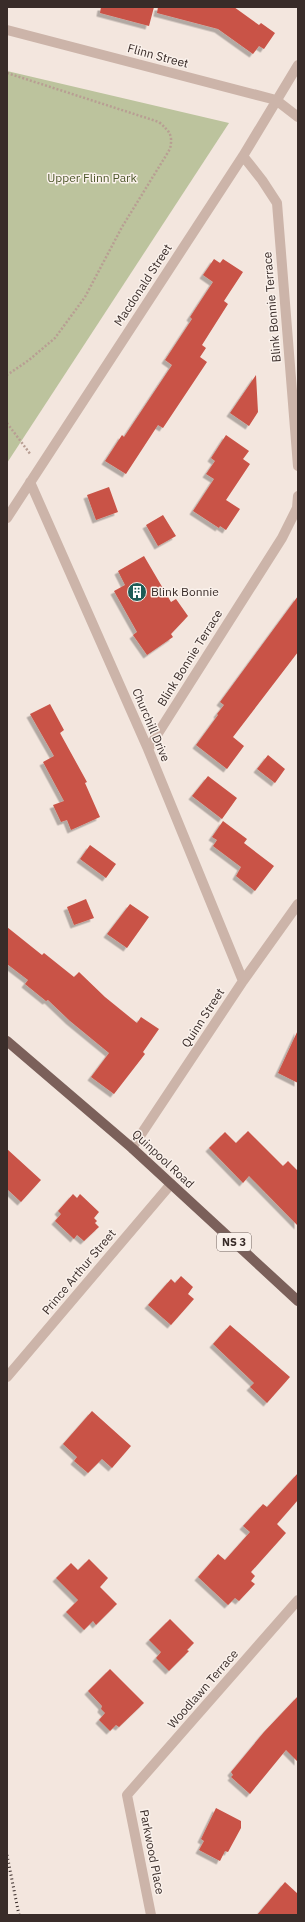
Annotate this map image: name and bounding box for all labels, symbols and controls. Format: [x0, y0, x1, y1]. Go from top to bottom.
street label: Flinn Street [126, 40, 190, 71]
park label: Upper Flinn Park [47, 170, 137, 185]
street label: Macdonald Street [110, 241, 175, 329]
street label: Blink Bonnie Terrace [259, 251, 284, 363]
building icon: Blink Bonnie [126, 581, 148, 603]
place label: Blink Bonnie [151, 584, 219, 599]
street label: Blink Bonnie Terrace [154, 606, 226, 709]
street label: Churchill Drive [129, 686, 174, 764]
street label: Quinn Street [178, 985, 227, 1050]
street label: Quinpool Road [129, 1126, 197, 1191]
street label: Prince Arthur Street [39, 1226, 119, 1317]
road number: NS 3 [217, 1233, 251, 1251]
street label: Woodlawn Terrace [164, 1646, 241, 1731]
street label: Parkwood Place [137, 1808, 168, 1896]

